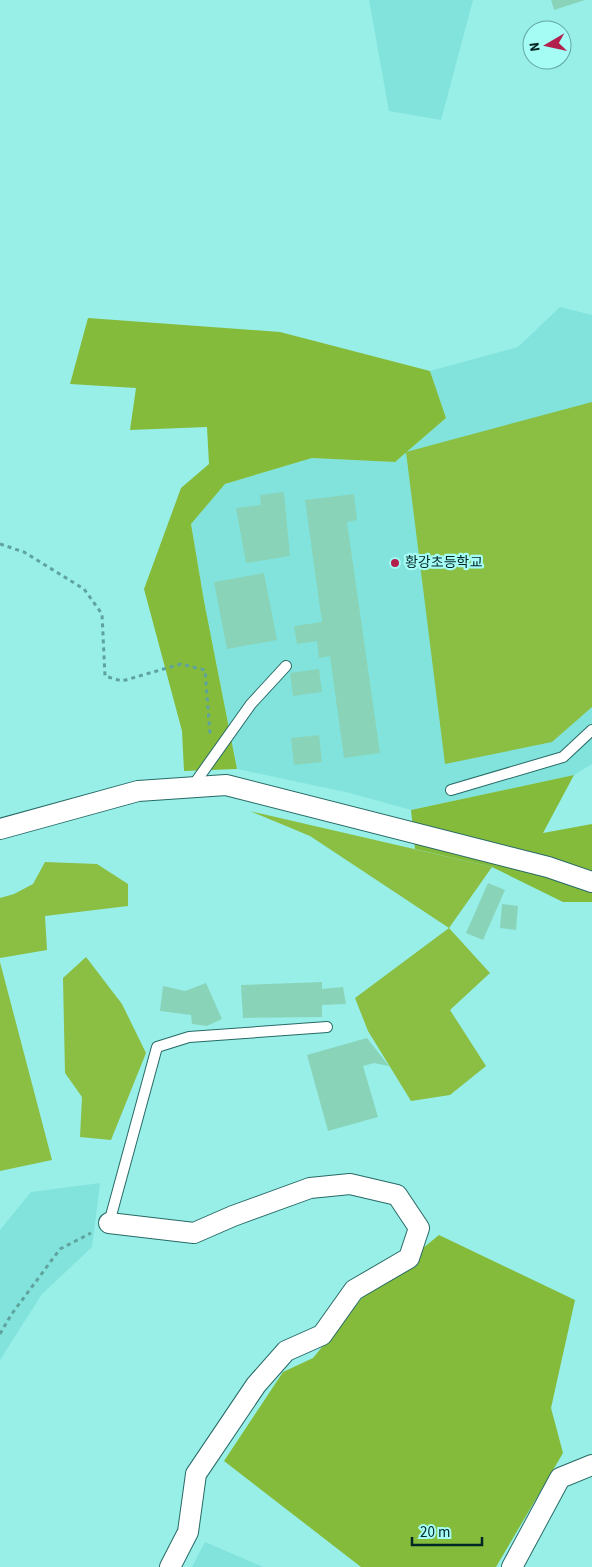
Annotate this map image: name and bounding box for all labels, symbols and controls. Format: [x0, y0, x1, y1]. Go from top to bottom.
north arrow [522, 20, 572, 70]
text: N [525, 41, 546, 53]
place label: 황강초등학교 [405, 553, 482, 573]
marker: 황강초등학교 [389, 557, 401, 569]
scale bar [412, 1514, 482, 1546]
text: 20 m [420, 1522, 450, 1543]

